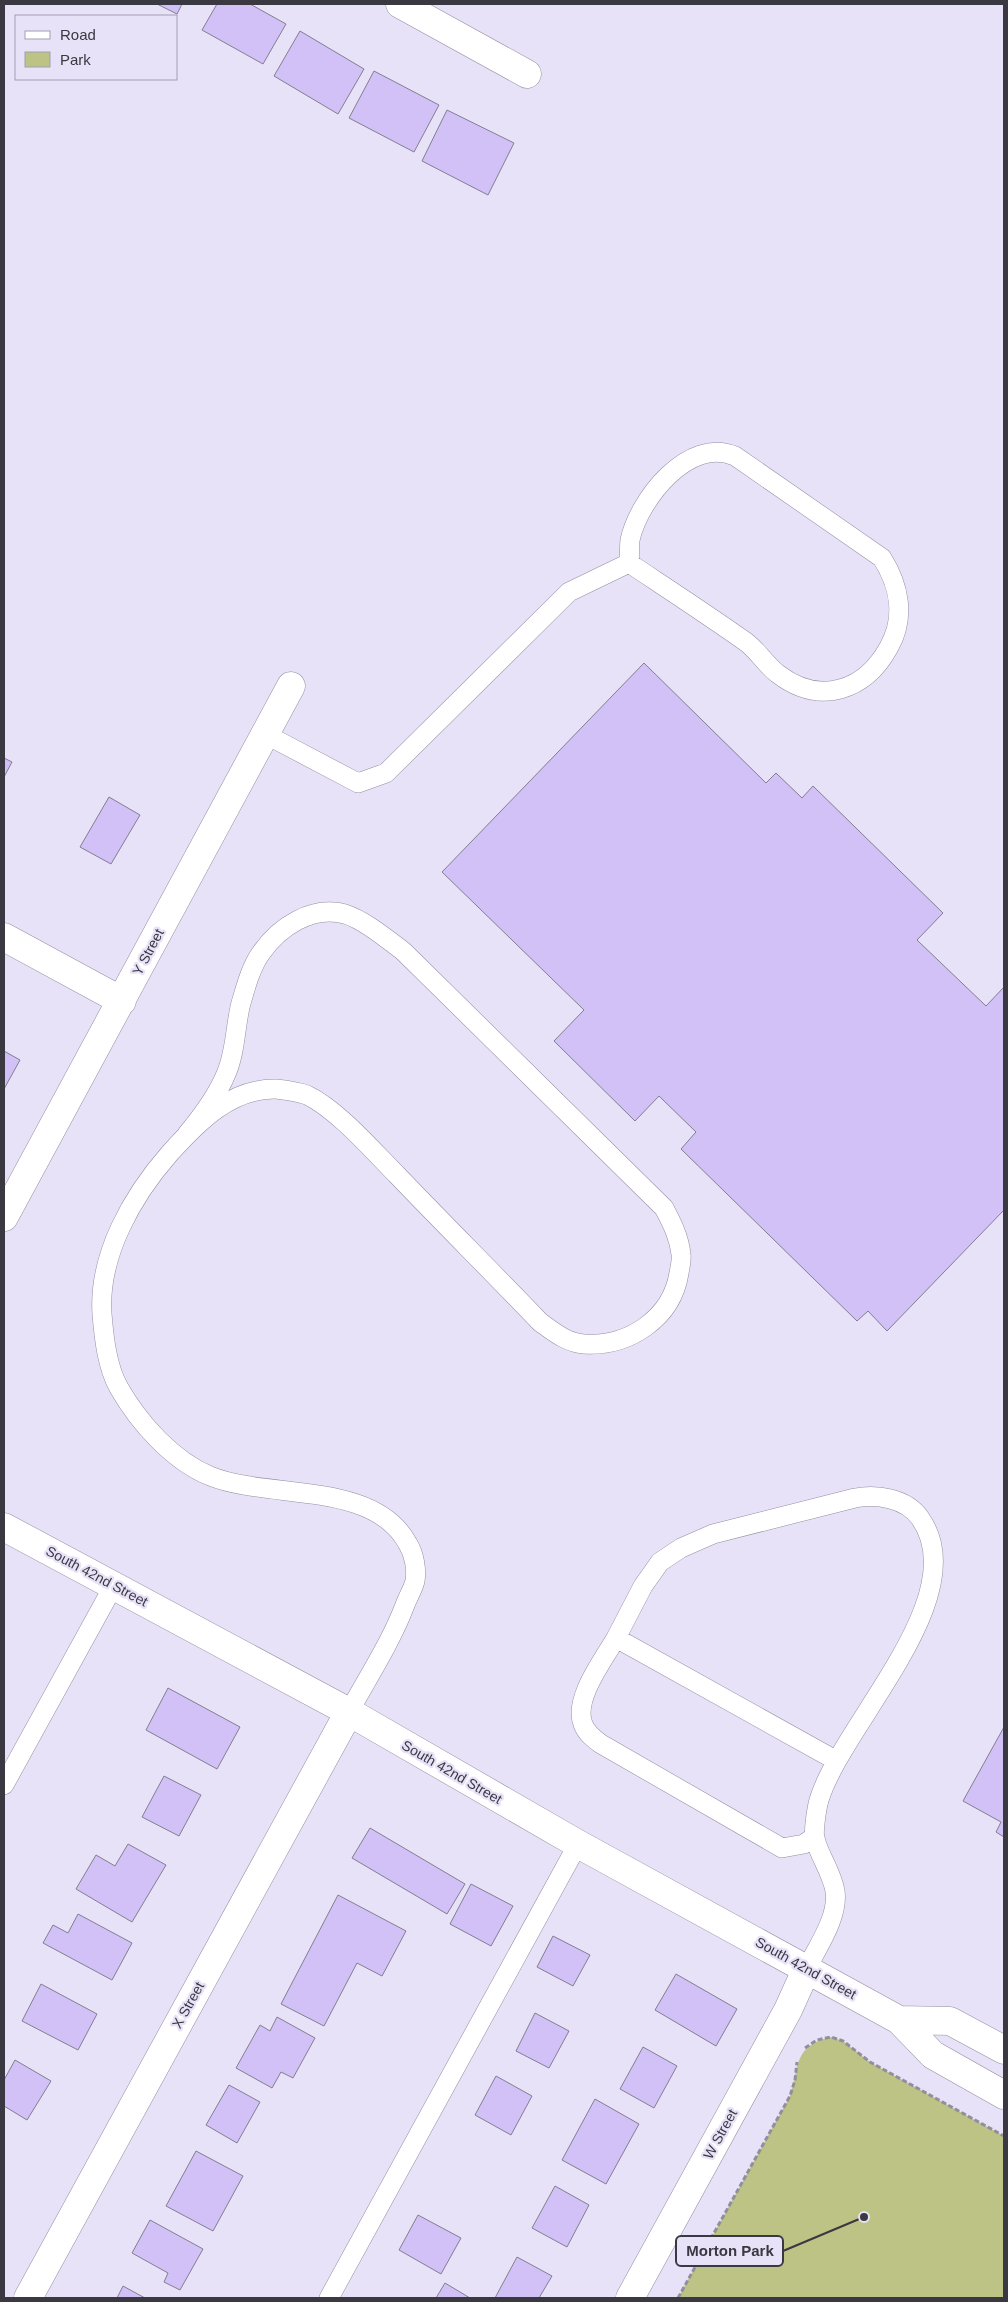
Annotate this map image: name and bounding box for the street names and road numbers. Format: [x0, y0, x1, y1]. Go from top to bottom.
street label: Y Street [129, 926, 167, 978]
street label: South 42nd Street [43, 1542, 151, 1610]
street label: South 42nd Street [399, 1737, 505, 1807]
street label: South 42nd Street [753, 1934, 859, 2002]
street label: X Street [169, 1979, 207, 2031]
street label: W Street [700, 2106, 740, 2162]

